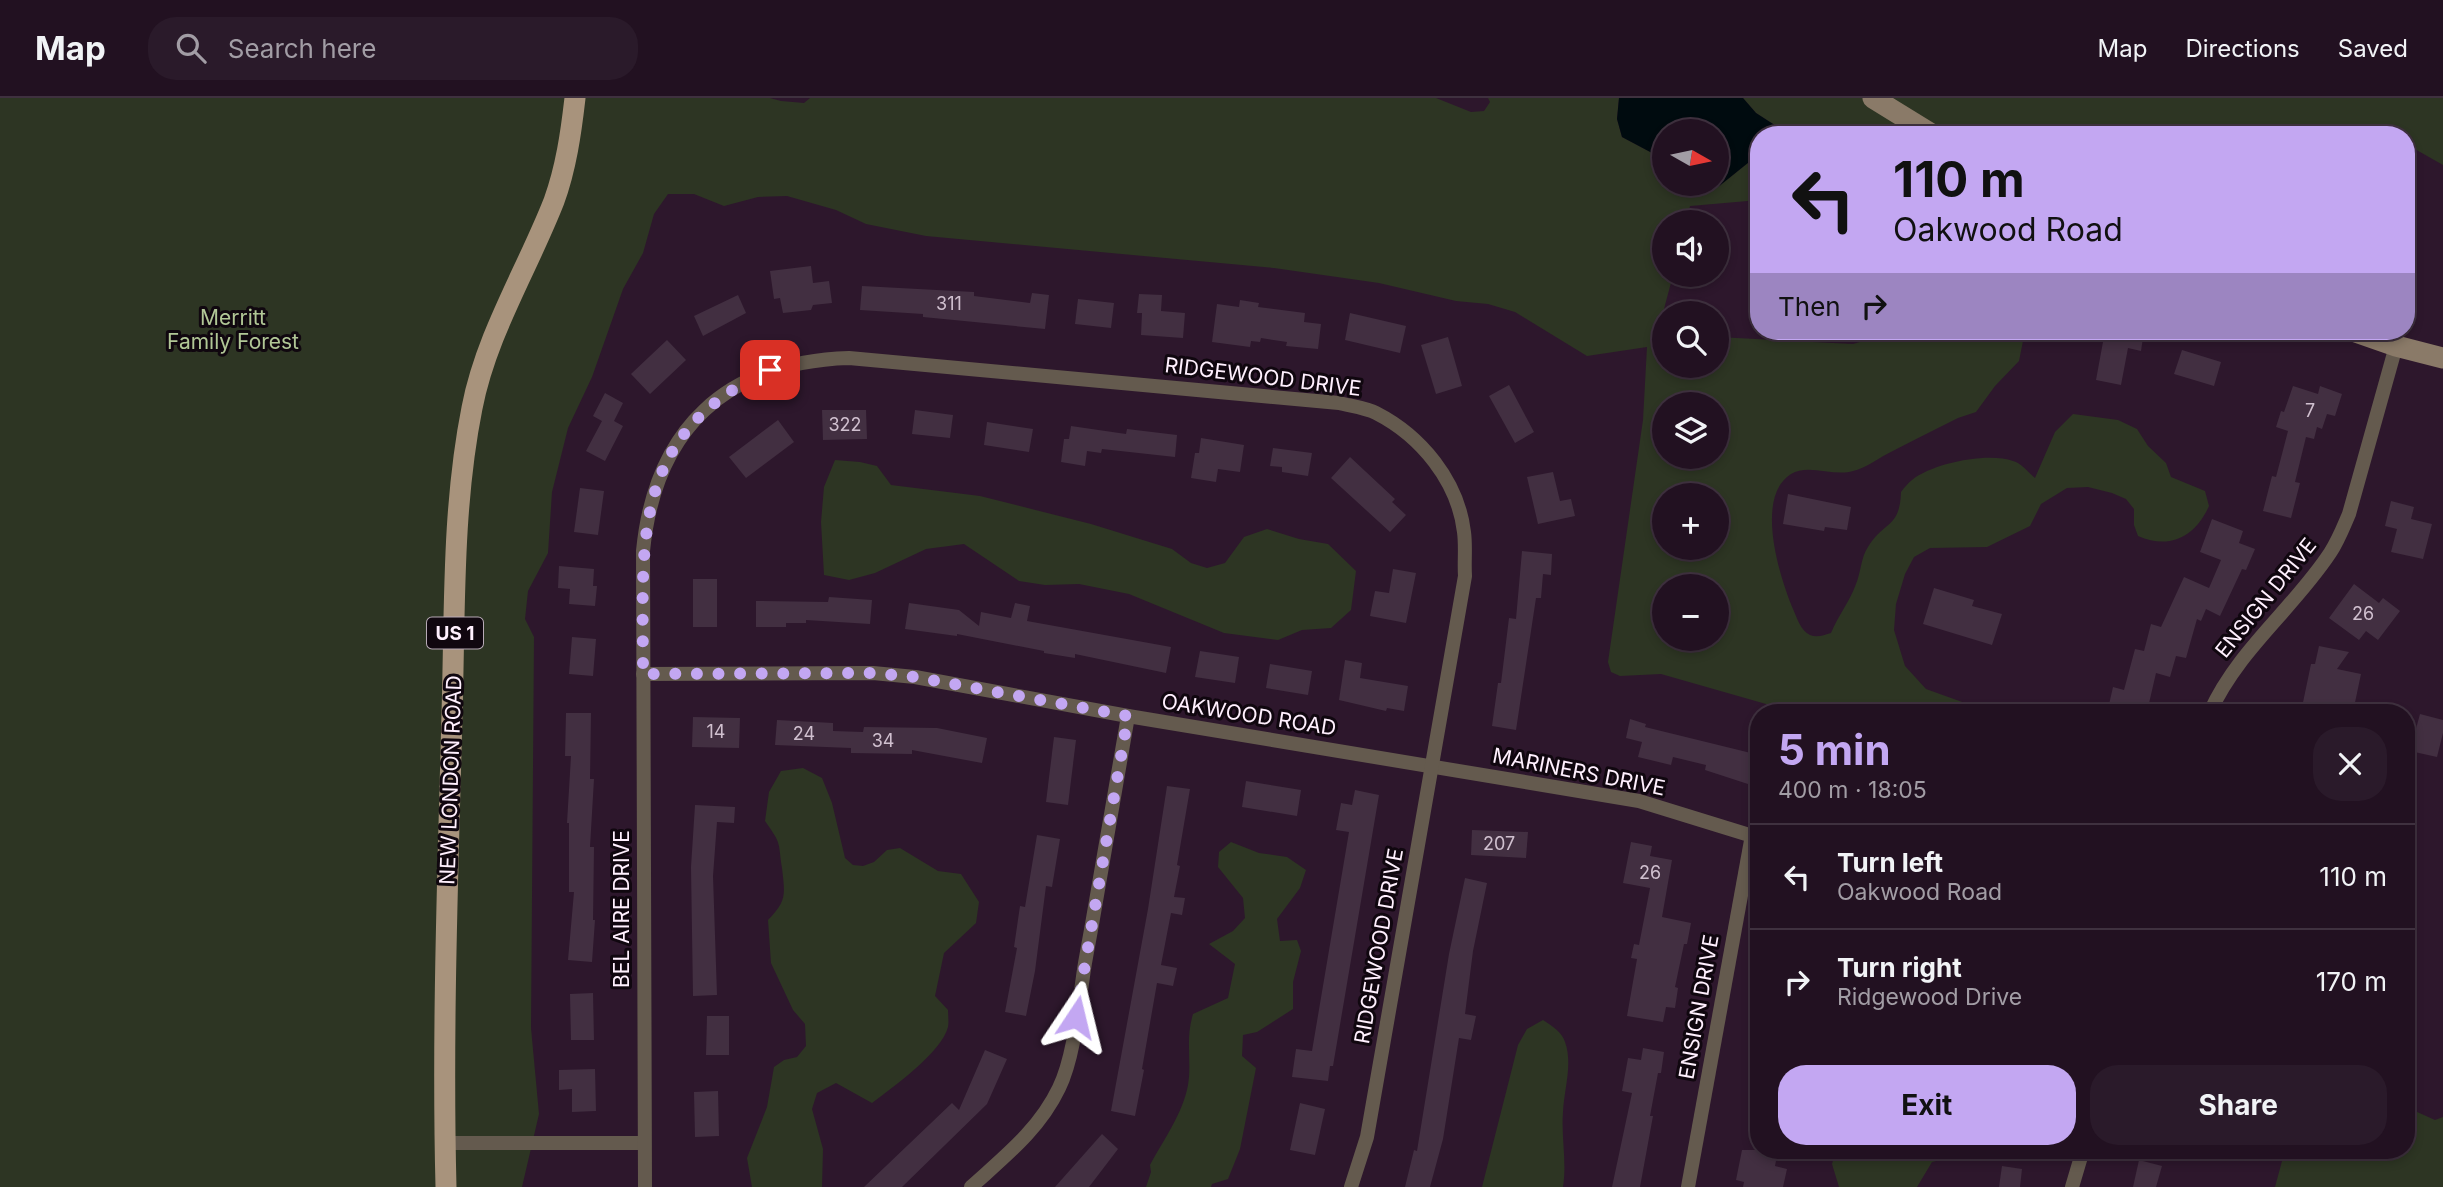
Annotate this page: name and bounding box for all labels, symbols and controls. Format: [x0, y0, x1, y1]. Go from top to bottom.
search box [148, 17, 638, 80]
text: Map [35, 28, 106, 68]
icon: search [172, 29, 210, 67]
text: Search here [228, 33, 376, 64]
text: Map [2098, 34, 2147, 63]
text: Directions [2185, 34, 2300, 63]
text: Saved [2338, 34, 2408, 63]
north arrow [1652, 119, 1729, 196]
map controls [1652, 119, 1729, 651]
text: 110 m [1893, 150, 2025, 209]
icon: left [1778, 154, 1869, 245]
button: sound [1652, 210, 1729, 287]
text: Oakwood Road [1893, 210, 2123, 249]
icon: right [1855, 287, 1893, 325]
text: Then [1778, 291, 1841, 322]
house number: 311 [936, 293, 962, 314]
button: search [1652, 301, 1729, 378]
park label: Merritt Family Forest [167, 305, 299, 354]
pin [740, 340, 800, 400]
icon: arrive [751, 351, 789, 389]
street label: RIDGEWOOD DRIVE [1163, 352, 1363, 401]
button: layers [1652, 392, 1729, 469]
house number: 7 [2305, 400, 2315, 421]
house number: 322 [828, 414, 862, 435]
button: + [1652, 483, 1729, 560]
street label: ENSIGN DRIVE [2210, 533, 2321, 662]
button: − [1652, 574, 1729, 651]
house number: 26 [2352, 603, 2374, 624]
road number: US 1 [427, 618, 483, 648]
street label: NEW LONDON ROAD [434, 675, 467, 885]
street label: OAKWOOD ROAD [1160, 688, 1338, 741]
house number: 14 [707, 721, 725, 742]
house number: 24 [793, 723, 815, 744]
text: 5 min [1778, 724, 1891, 775]
button: close [2313, 727, 2387, 801]
house number: 34 [872, 730, 894, 751]
street label: MARINERS DRIVE [1491, 743, 1668, 801]
text: 400 m · 18:05 [1778, 776, 1927, 804]
street label: BEL AIRE DRIVE [609, 830, 634, 988]
house number: 207 [1483, 833, 1515, 854]
street label: RIDGEWOOD DRIVE [1349, 846, 1408, 1046]
text: Turn left [1837, 847, 1943, 878]
icon: left [1778, 858, 1816, 896]
text: 110 m [2319, 861, 2387, 892]
house number: 26 [1639, 862, 1661, 883]
text: Oakwood Road [1837, 878, 2002, 906]
street label: ENSIGN DRIVE [1673, 933, 1724, 1081]
text: Turn right [1837, 952, 1962, 983]
icon: right [1778, 963, 1816, 1001]
text: 170 m [2316, 966, 2387, 997]
position arrow [1039, 980, 1113, 1054]
text: Ridgewood Drive [1837, 983, 2022, 1011]
button: Exit [1778, 1065, 2076, 1145]
button: Share [2090, 1065, 2387, 1145]

